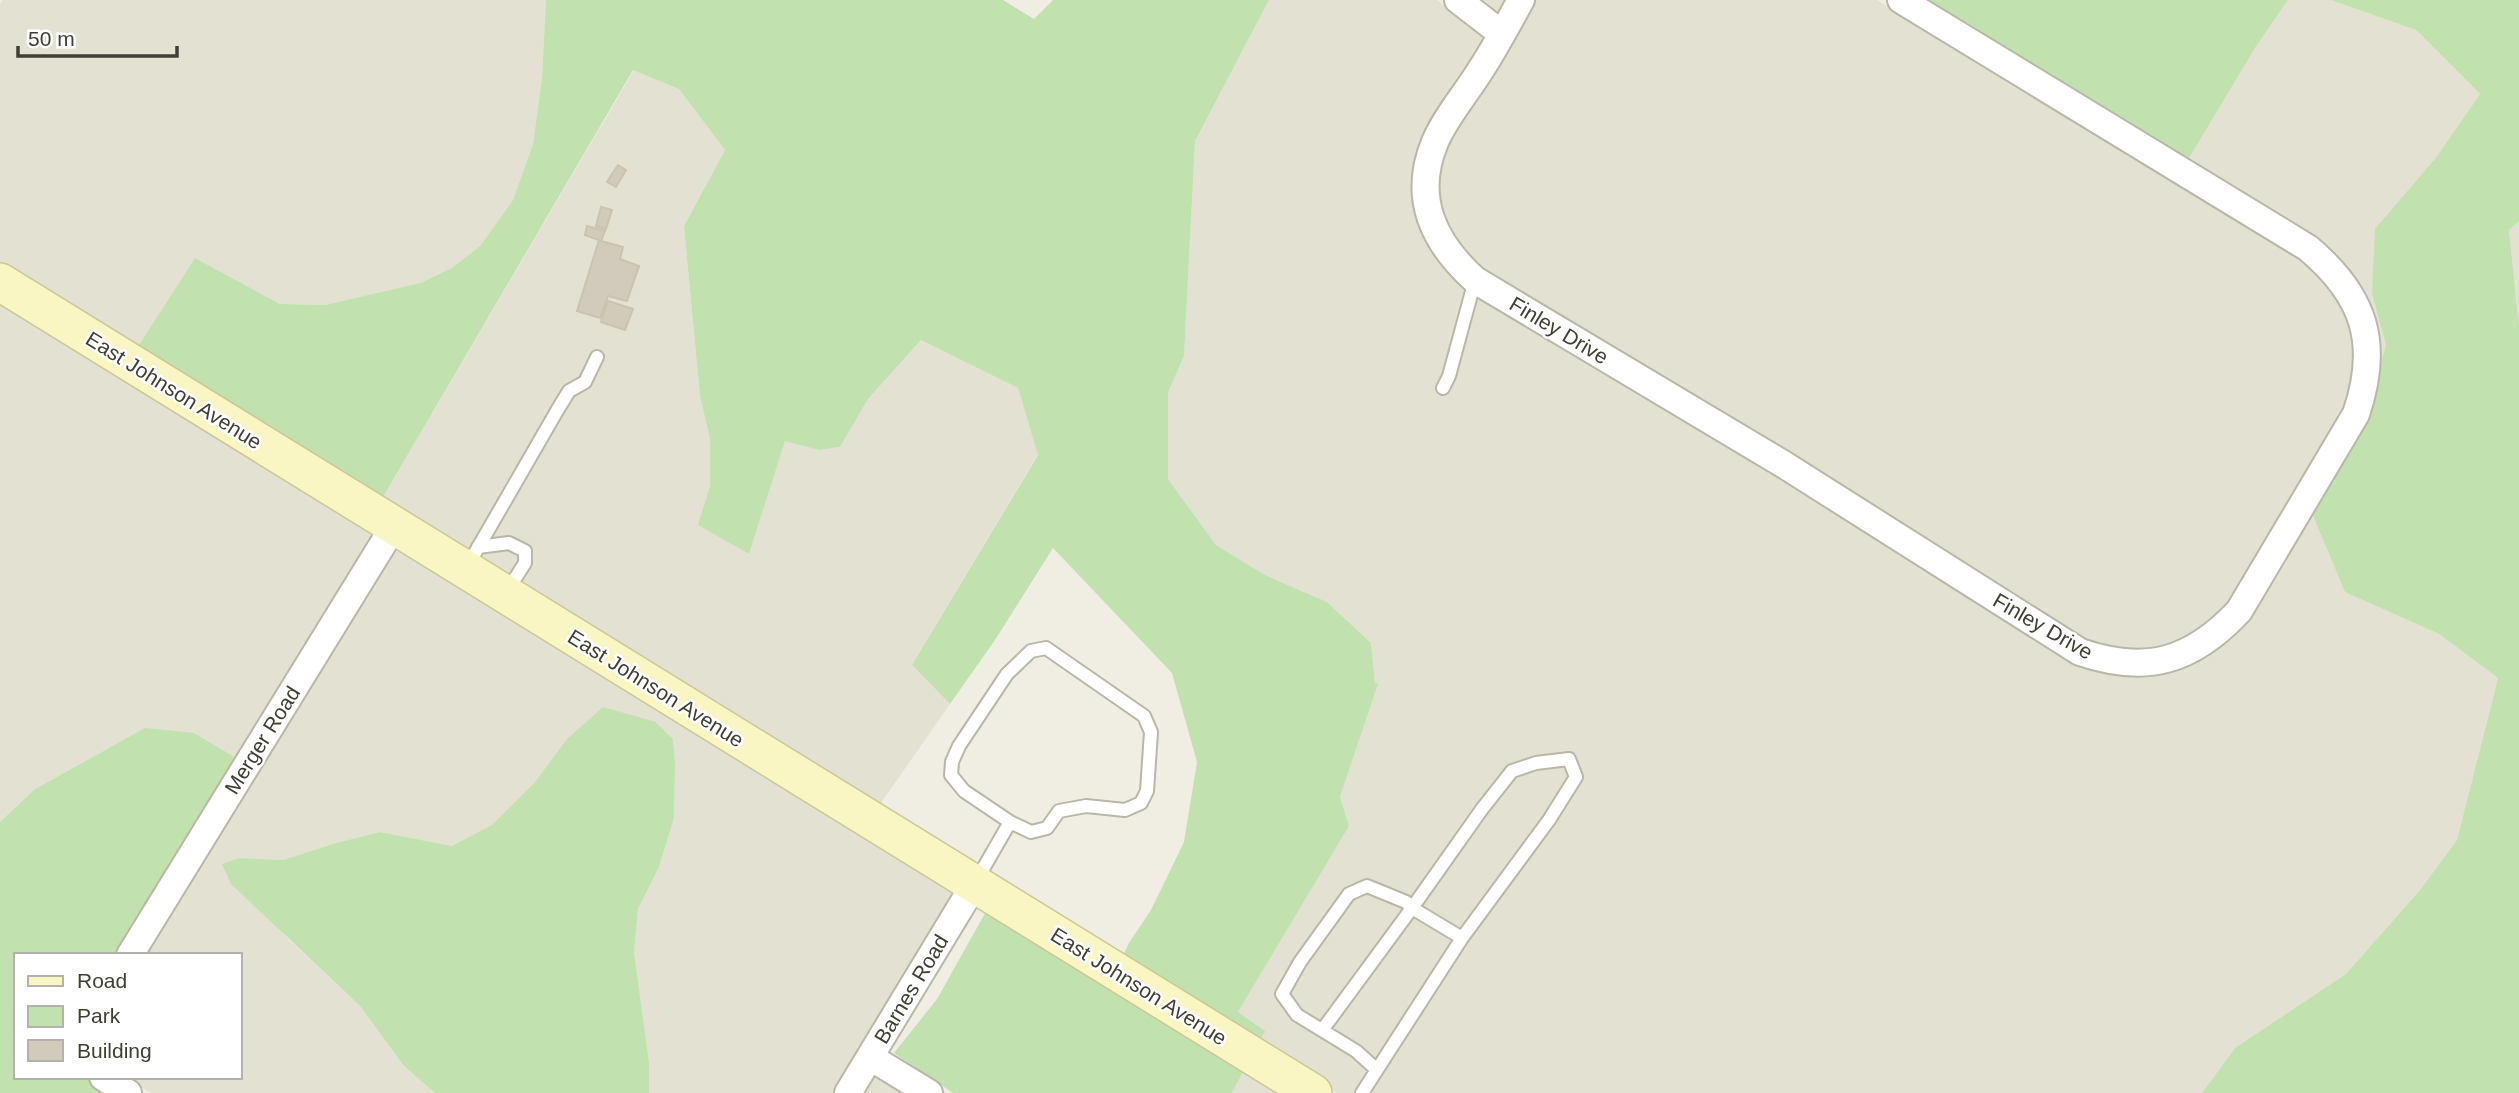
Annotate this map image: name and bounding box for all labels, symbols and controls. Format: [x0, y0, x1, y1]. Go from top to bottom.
scale bar [18, 14, 177, 58]
text: 50 m [28, 27, 75, 50]
street label: Finley Drive [1506, 292, 1612, 368]
street label: East Johnson Avenue [82, 327, 266, 453]
street label: Finley Drive [1989, 588, 2097, 664]
street label: East Johnson Avenue [564, 625, 748, 751]
street label: Merger Road [220, 682, 304, 798]
street label: East Johnson Avenue [1047, 923, 1231, 1049]
street label: Barnes Road [870, 931, 952, 1047]
legend [14, 953, 242, 1079]
text: Road [77, 969, 127, 992]
text: Park [77, 1004, 121, 1027]
text: Building [77, 1039, 152, 1062]

